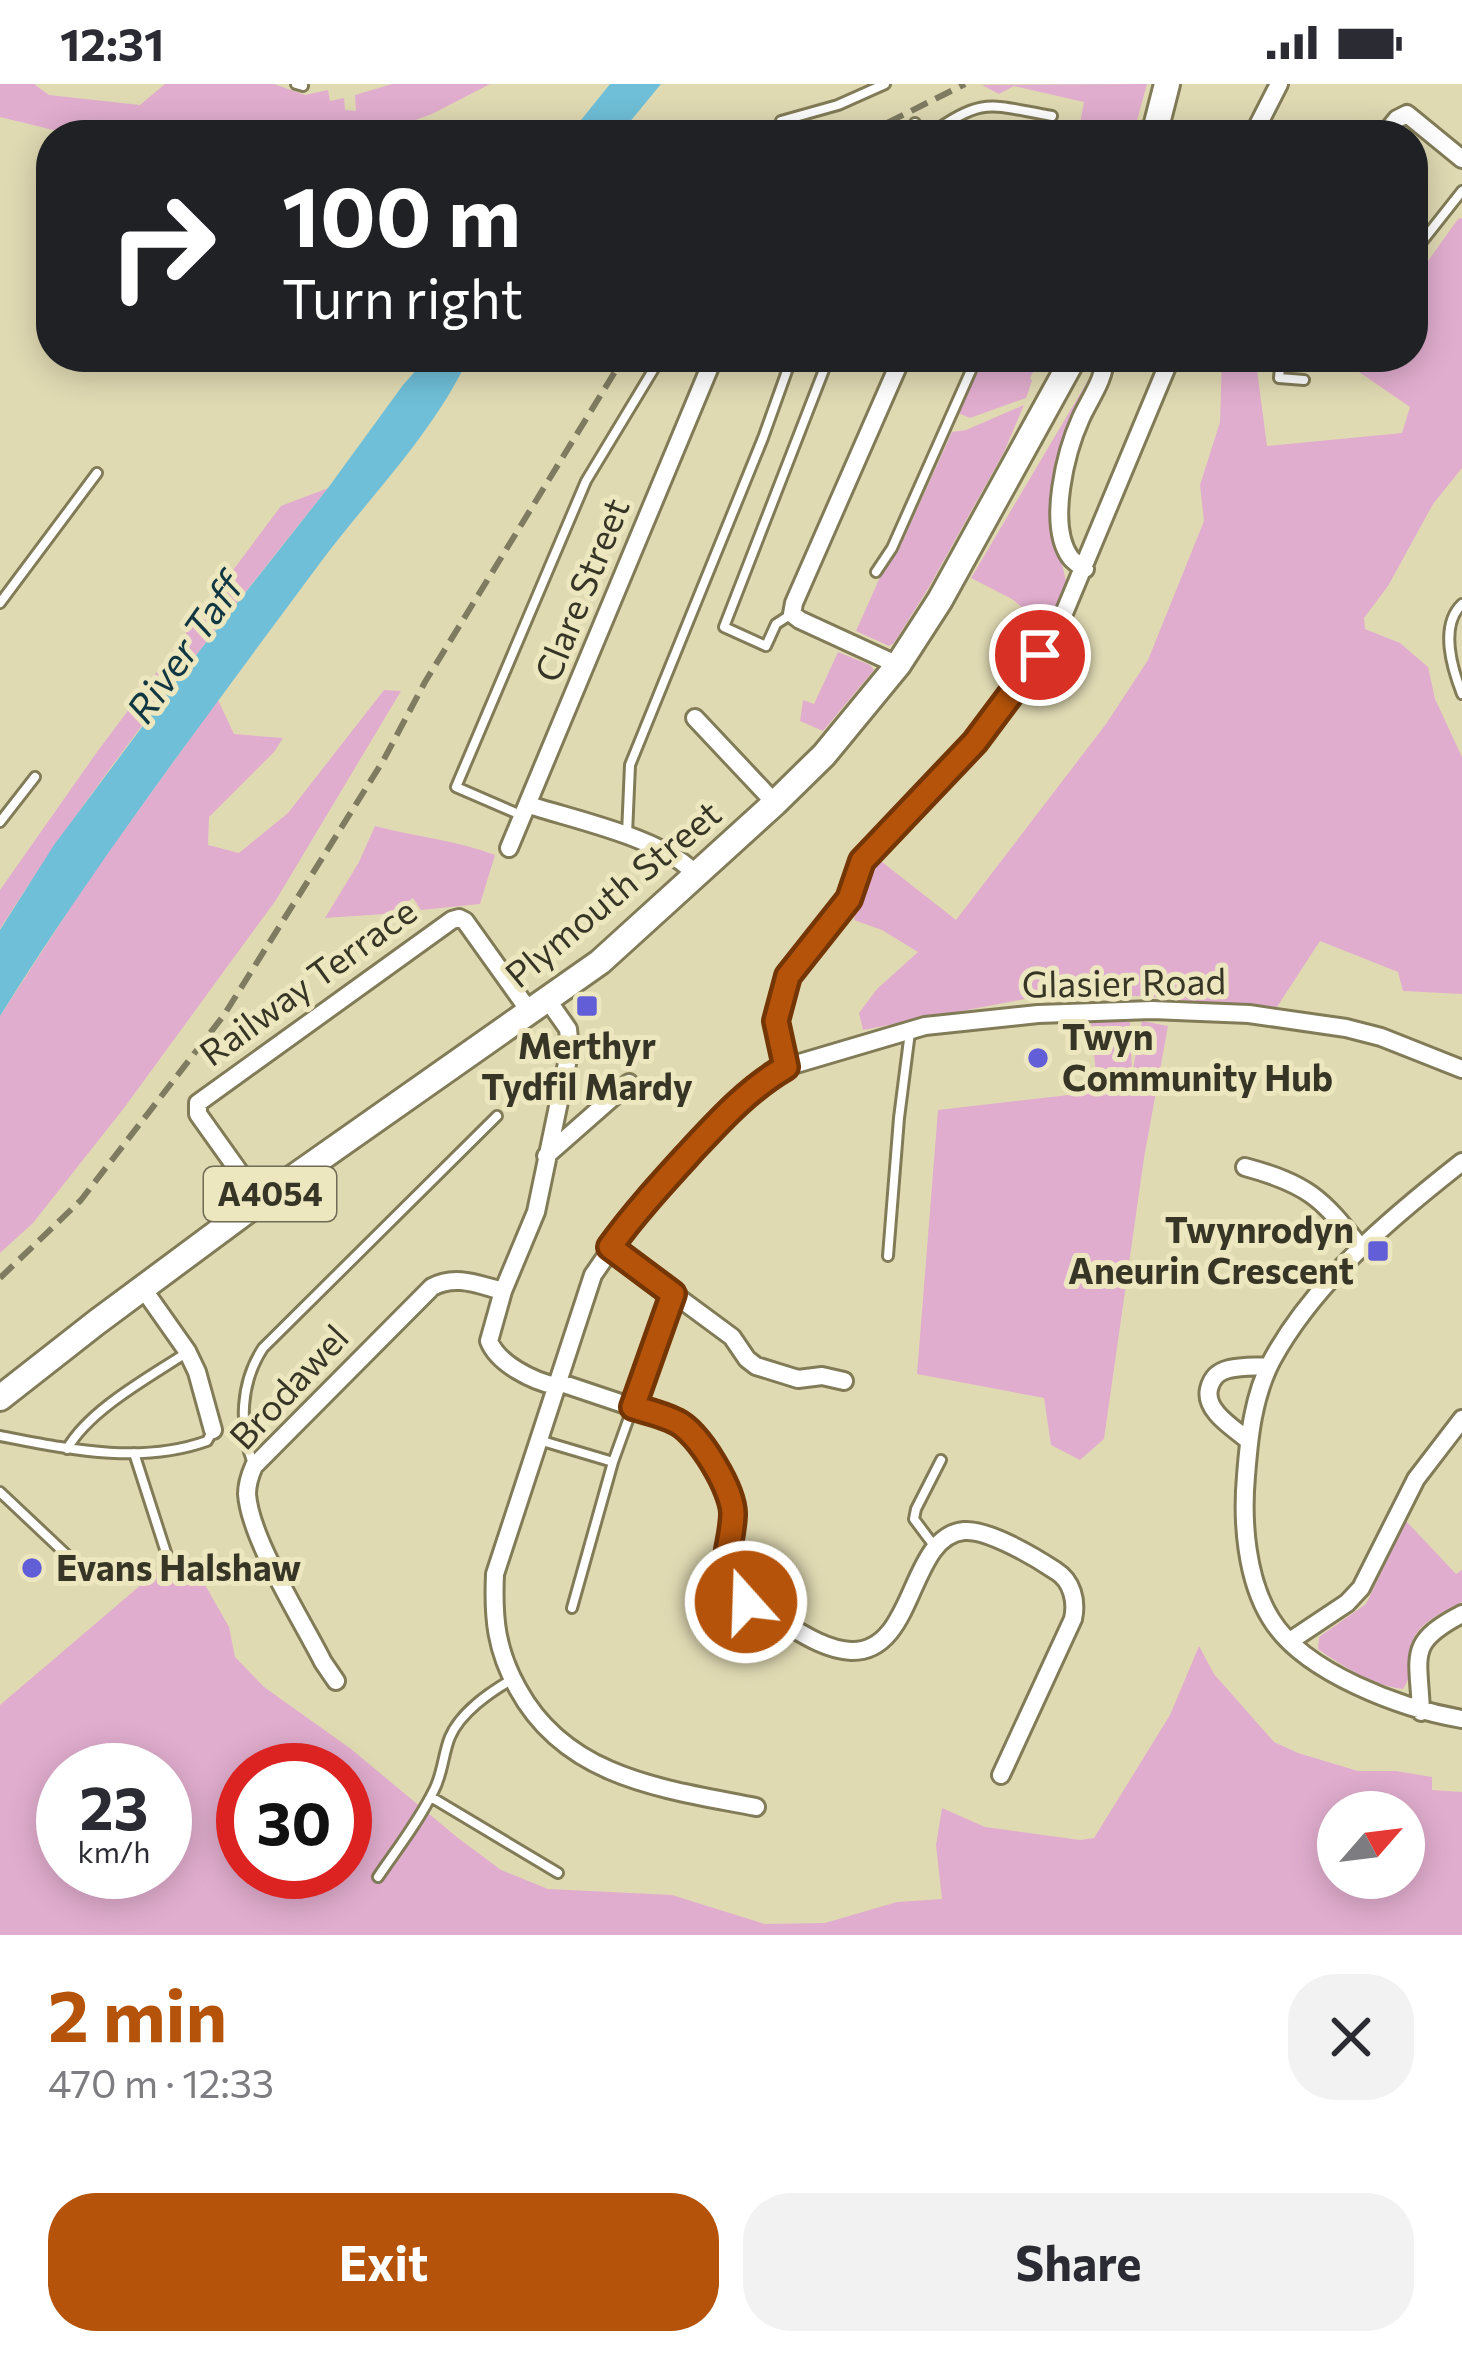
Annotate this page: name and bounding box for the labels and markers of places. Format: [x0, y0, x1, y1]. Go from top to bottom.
pin [989, 604, 1091, 706]
marker: Merthyr Tydfil Mardy [574, 993, 600, 1019]
place label: Twyn Community Hub [1062, 1013, 1333, 1098]
place label: Merthyr Tydfil Mardy [481, 1022, 693, 1107]
marker: Twyn Community Hub [1025, 1045, 1051, 1071]
place label: Twynrodyn Aneurin Crescent [1068, 1206, 1354, 1291]
marker: Twynrodyn Aneurin Crescent [1365, 1238, 1391, 1264]
place label: Evans Halshaw [56, 1544, 301, 1588]
marker: Evans Halshaw [19, 1555, 45, 1581]

